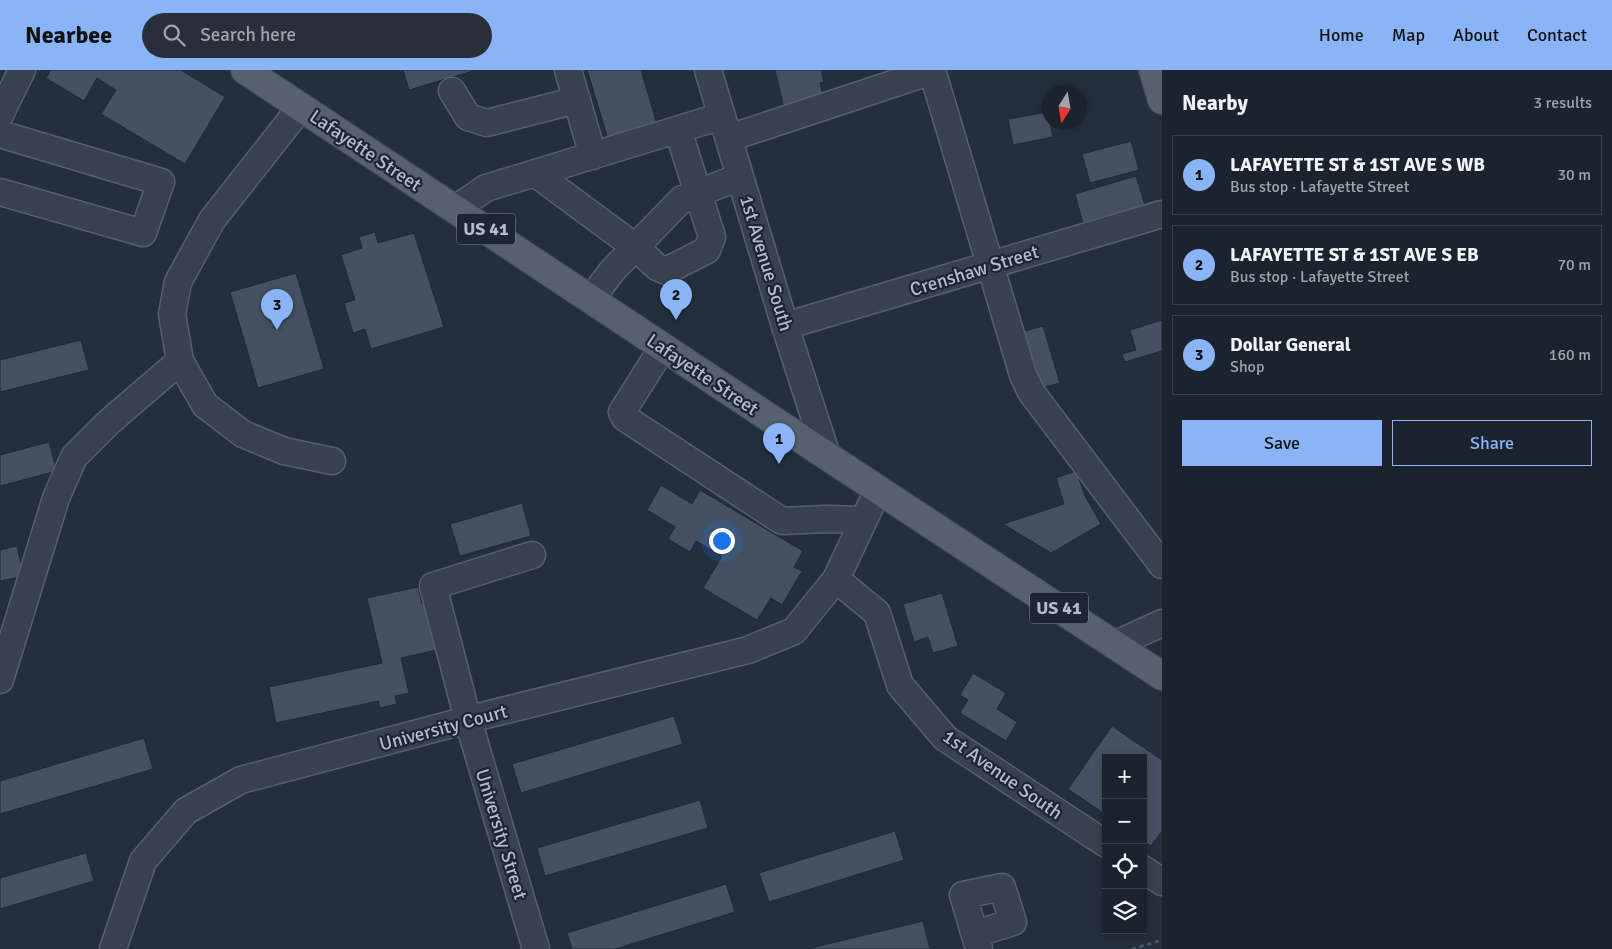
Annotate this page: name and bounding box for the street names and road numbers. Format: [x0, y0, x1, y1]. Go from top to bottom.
street label: Lafayette Street [305, 105, 426, 197]
street label: 1st Avenue South [734, 192, 798, 334]
road number: US 41 [457, 214, 515, 244]
street label: Crenshaw Street [907, 240, 1042, 302]
street label: Lafayette Street [642, 329, 763, 421]
road number: US 41 [1030, 592, 1088, 624]
street label: University Court [377, 699, 510, 757]
street label: 1st Avenue South [938, 725, 1067, 825]
street label: University Street [470, 766, 532, 903]

